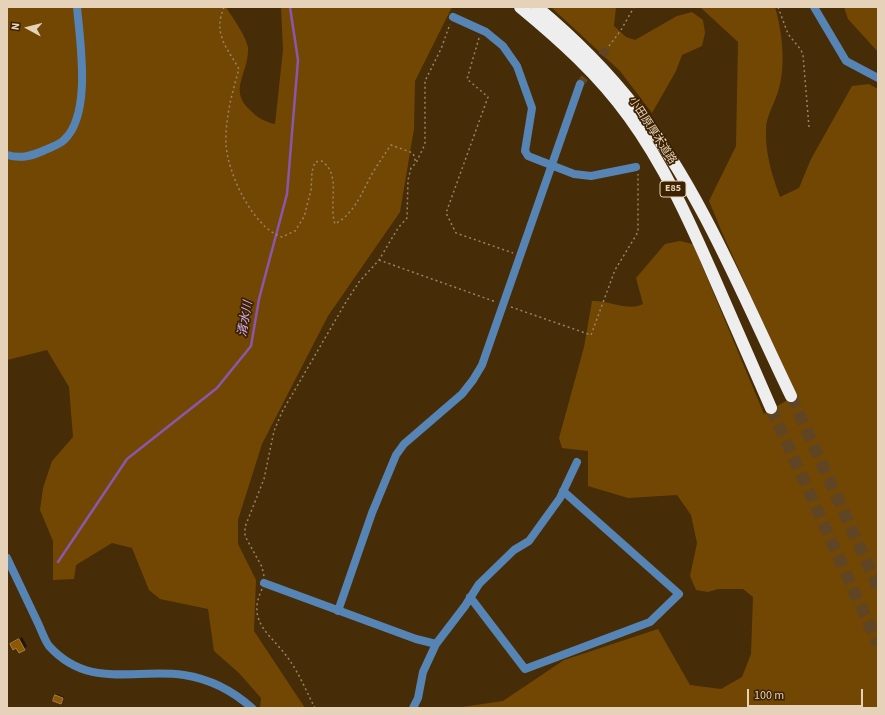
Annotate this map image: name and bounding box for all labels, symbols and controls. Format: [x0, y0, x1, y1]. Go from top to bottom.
north arrow [8, 8, 48, 48]
text: N [8, 22, 23, 31]
street label: 小田原厚木道路 [625, 95, 679, 167]
road number: E85 [660, 181, 686, 197]
water label: 清水川 [236, 300, 256, 338]
scale bar [749, 681, 865, 707]
text: 100 m [754, 687, 784, 704]

